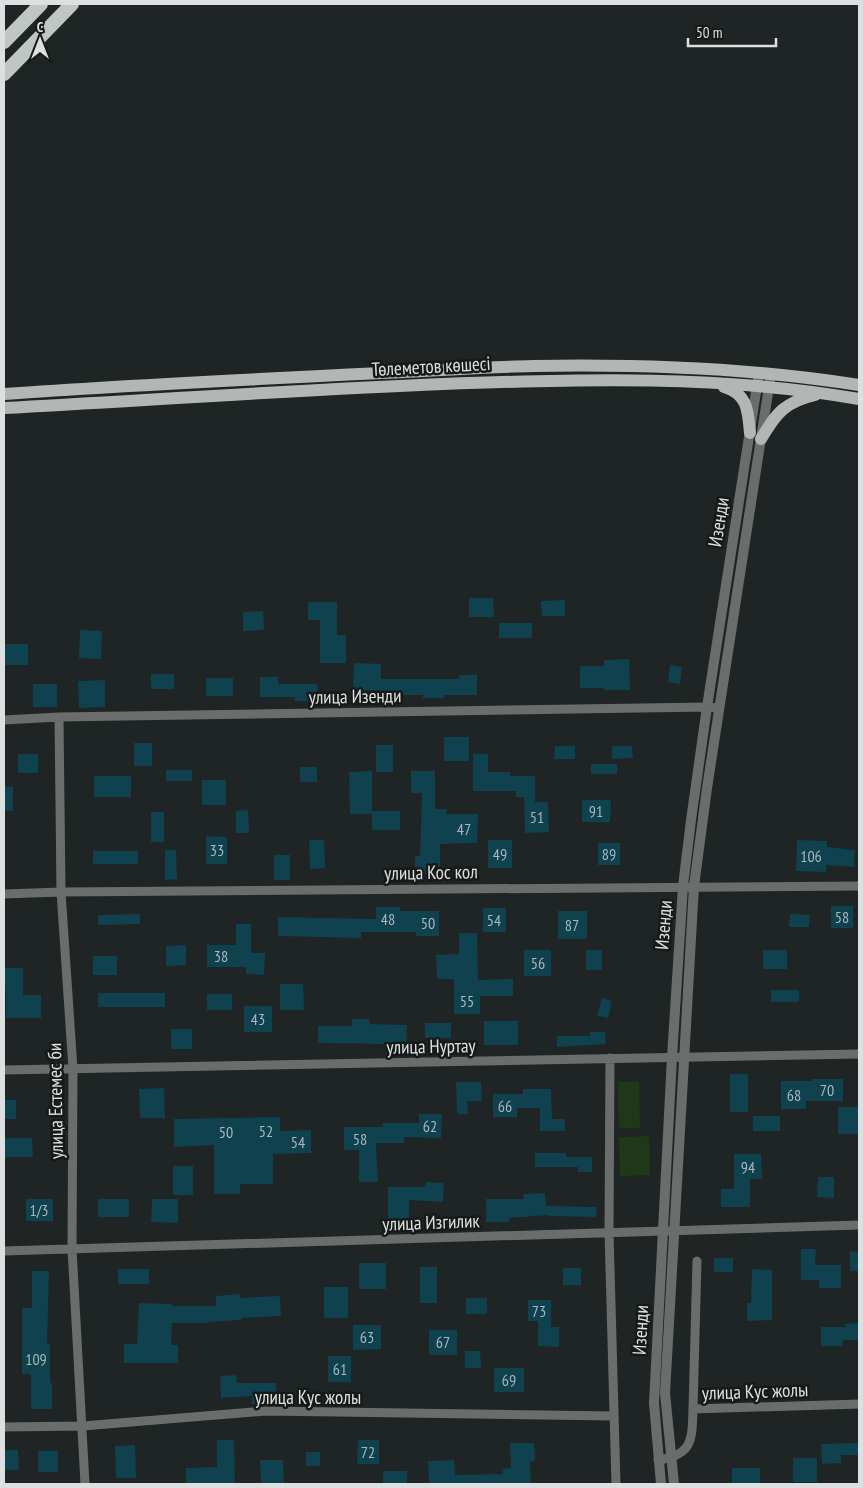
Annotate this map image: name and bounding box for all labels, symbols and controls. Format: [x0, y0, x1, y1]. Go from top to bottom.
north arrow [15, 15, 65, 65]
scale bar [688, 15, 776, 47]
text: С [37, 18, 44, 36]
text: 50 m [696, 23, 722, 42]
street label: Төлеметов көшесі [371, 351, 491, 381]
street label: Изенди [702, 496, 734, 548]
street label: улица Изенди [308, 683, 402, 709]
house number: 91 [589, 801, 603, 821]
house number: 51 [530, 807, 544, 827]
house number: 47 [457, 819, 471, 839]
house number: 33 [210, 840, 224, 860]
house number: 49 [493, 844, 507, 864]
house number: 89 [602, 844, 616, 864]
house number: 106 [800, 846, 822, 866]
street label: улица Кос кол [384, 859, 478, 885]
street label: Изенди [649, 899, 677, 951]
house number: 58 [835, 907, 849, 927]
house number: 48 [381, 909, 395, 929]
house number: 54 [487, 910, 501, 930]
house number: 50 [421, 913, 435, 933]
house number: 87 [565, 915, 579, 935]
house number: 38 [214, 946, 228, 966]
house number: 56 [531, 953, 545, 973]
house number: 55 [460, 991, 474, 1011]
house number: 43 [251, 1009, 265, 1029]
street label: улица Нуртау [386, 1033, 477, 1059]
street label: улица Естемес би [42, 1043, 68, 1159]
house number: 70 [820, 1080, 834, 1100]
house number: 68 [787, 1085, 801, 1105]
house number: 66 [498, 1096, 512, 1116]
house number: 62 [423, 1116, 437, 1136]
house number: 52 [259, 1121, 273, 1141]
house number: 50 [219, 1122, 233, 1142]
house number: 58 [353, 1129, 367, 1149]
house number: 54 [291, 1132, 305, 1152]
house number: 94 [741, 1157, 755, 1177]
house number: 1/3 [29, 1200, 49, 1220]
street label: улица Изгилик [382, 1208, 481, 1236]
house number: 73 [532, 1301, 546, 1321]
street label: Изенди [627, 1305, 653, 1355]
house number: 63 [360, 1327, 374, 1347]
house number: 67 [436, 1332, 450, 1352]
house number: 109 [25, 1349, 47, 1369]
house number: 61 [333, 1359, 347, 1379]
house number: 69 [502, 1370, 516, 1390]
street label: улица Кус жолы [701, 1377, 809, 1405]
street label: улица Кус жолы [255, 1385, 361, 1409]
house number: 72 [361, 1442, 375, 1462]

